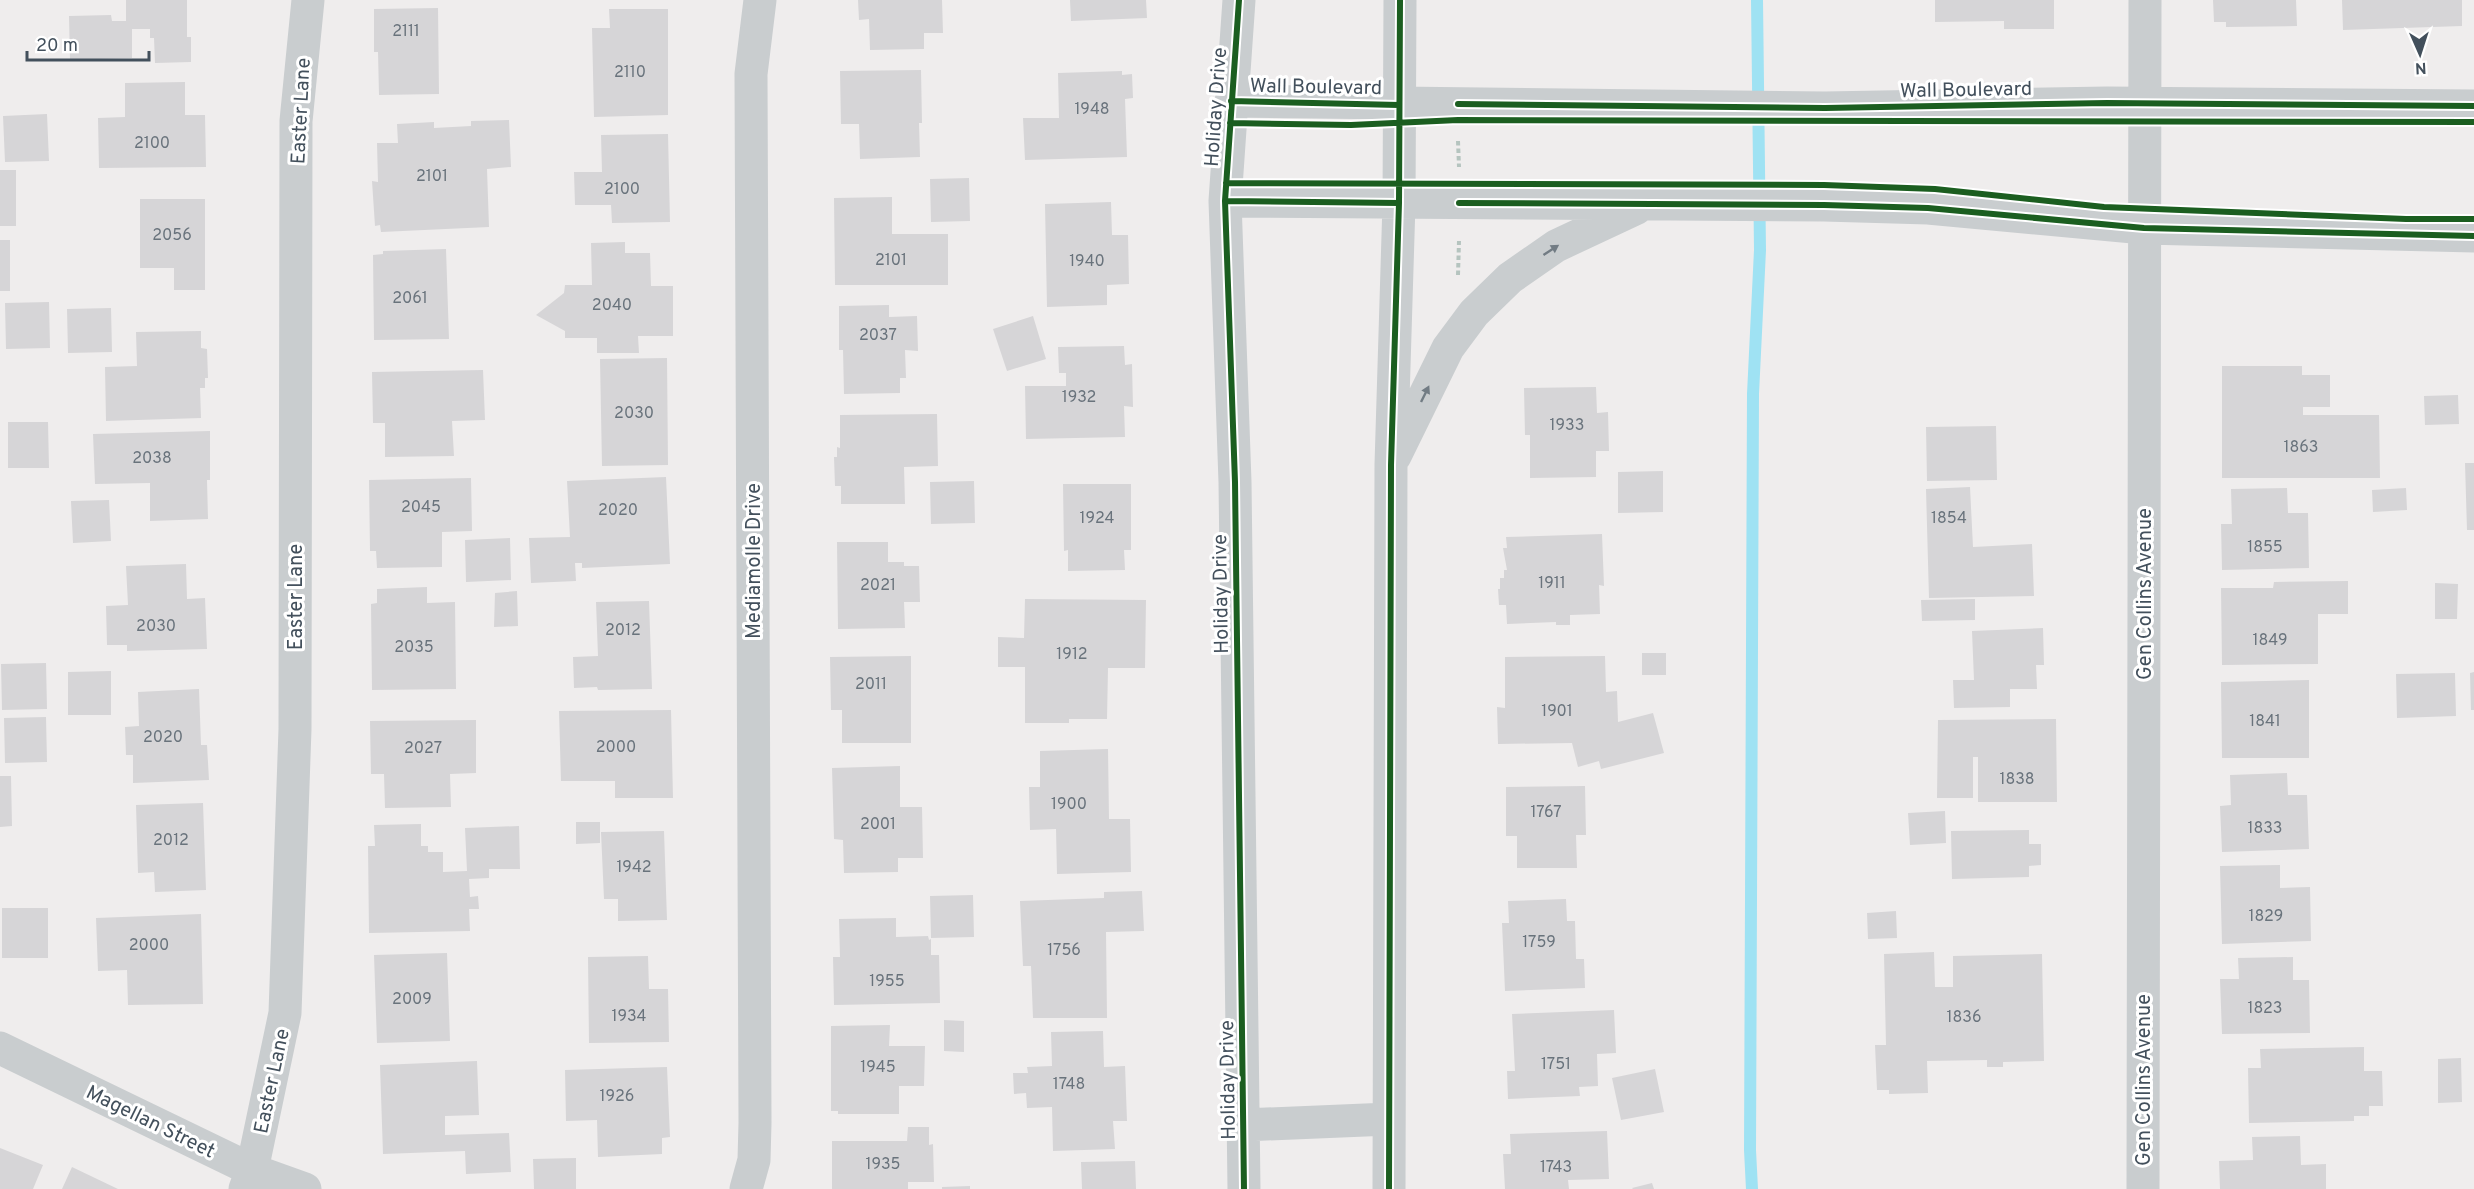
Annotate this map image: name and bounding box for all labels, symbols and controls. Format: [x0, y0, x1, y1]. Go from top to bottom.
house number: 2111 [392, 22, 420, 42]
scale bar [27, 24, 148, 62]
north arrow [2390, 24, 2450, 84]
text: 20 m [36, 35, 78, 58]
street label: Holiday Drive [1200, 46, 1234, 168]
street label: Easter Lane [286, 57, 318, 165]
text: N [2414, 57, 2427, 77]
house number: 2110 [614, 63, 646, 83]
street label: Wall Boulevard [1250, 74, 1382, 102]
street label: Wall Boulevard [1900, 77, 2032, 105]
house number: 1948 [1074, 100, 1110, 120]
house number: 2100 [134, 134, 170, 154]
house number: 2101 [416, 167, 448, 187]
house number: 2100 [604, 180, 640, 200]
house number: 2056 [152, 226, 192, 246]
one-way arrow [1543, 244, 1560, 255]
house number: 2101 [875, 251, 907, 271]
house number: 1940 [1069, 252, 1105, 272]
house number: 2061 [392, 289, 428, 309]
house number: 2040 [592, 296, 632, 316]
house number: 2037 [859, 326, 897, 346]
one-way arrow [1421, 385, 1430, 402]
house number: 1932 [1062, 388, 1096, 408]
house number: 2030 [614, 404, 654, 424]
house number: 1933 [1550, 416, 1584, 436]
house number: 1863 [2284, 438, 2318, 458]
house number: 2038 [132, 449, 172, 469]
street label: Mediamolle Drive [742, 483, 768, 639]
house number: 2045 [401, 498, 441, 518]
house number: 2020 [598, 501, 638, 521]
street label: Gen Collins Avenue [2133, 508, 2159, 680]
house number: 1924 [1079, 509, 1115, 529]
house number: 1854 [1931, 509, 1967, 529]
street label: Holiday Drive [1208, 534, 1236, 654]
house number: 1855 [2247, 538, 2283, 558]
street label: Easter Lane [284, 544, 310, 650]
house number: 1911 [1538, 574, 1566, 594]
house number: 2021 [860, 576, 896, 596]
house number: 2030 [136, 617, 176, 637]
house number: 2012 [605, 621, 641, 641]
house number: 1849 [2253, 631, 2288, 651]
house number: 2035 [394, 638, 434, 658]
house number: 1912 [1056, 645, 1088, 665]
house number: 2011 [855, 675, 887, 695]
house number: 1901 [1541, 702, 1573, 722]
house number: 1841 [2249, 712, 2281, 732]
house number: 2020 [143, 728, 183, 748]
house number: 2000 [596, 738, 636, 758]
house number: 2027 [404, 739, 442, 759]
house number: 1838 [1999, 770, 2035, 790]
house number: 1900 [1051, 795, 1087, 815]
house number: 1767 [1530, 803, 1562, 823]
house number: 2001 [860, 815, 896, 835]
house number: 1833 [2247, 819, 2283, 839]
house number: 2012 [153, 831, 189, 851]
house number: 1942 [616, 858, 652, 878]
house number: 1829 [2249, 907, 2283, 927]
house number: 1759 [1522, 933, 1556, 953]
house number: 2000 [129, 936, 169, 956]
house number: 1756 [1047, 941, 1081, 961]
house number: 1955 [869, 972, 905, 992]
house number: 2009 [392, 990, 432, 1010]
street label: Gen Collins Avenue [2132, 994, 2158, 1166]
house number: 1823 [2248, 999, 2282, 1019]
house number: 1934 [611, 1007, 647, 1027]
house number: 1836 [1947, 1008, 1981, 1028]
street label: Holiday Drive [1215, 1020, 1243, 1140]
street label: Easter Lane [249, 1027, 297, 1136]
house number: 1751 [1541, 1055, 1571, 1075]
house number: 1945 [860, 1058, 896, 1078]
house number: 1748 [1053, 1075, 1085, 1095]
street label: Magellan Street [81, 1080, 219, 1165]
house number: 1926 [600, 1087, 634, 1107]
house number: 1935 [865, 1155, 901, 1175]
house number: 1743 [1540, 1158, 1572, 1178]

